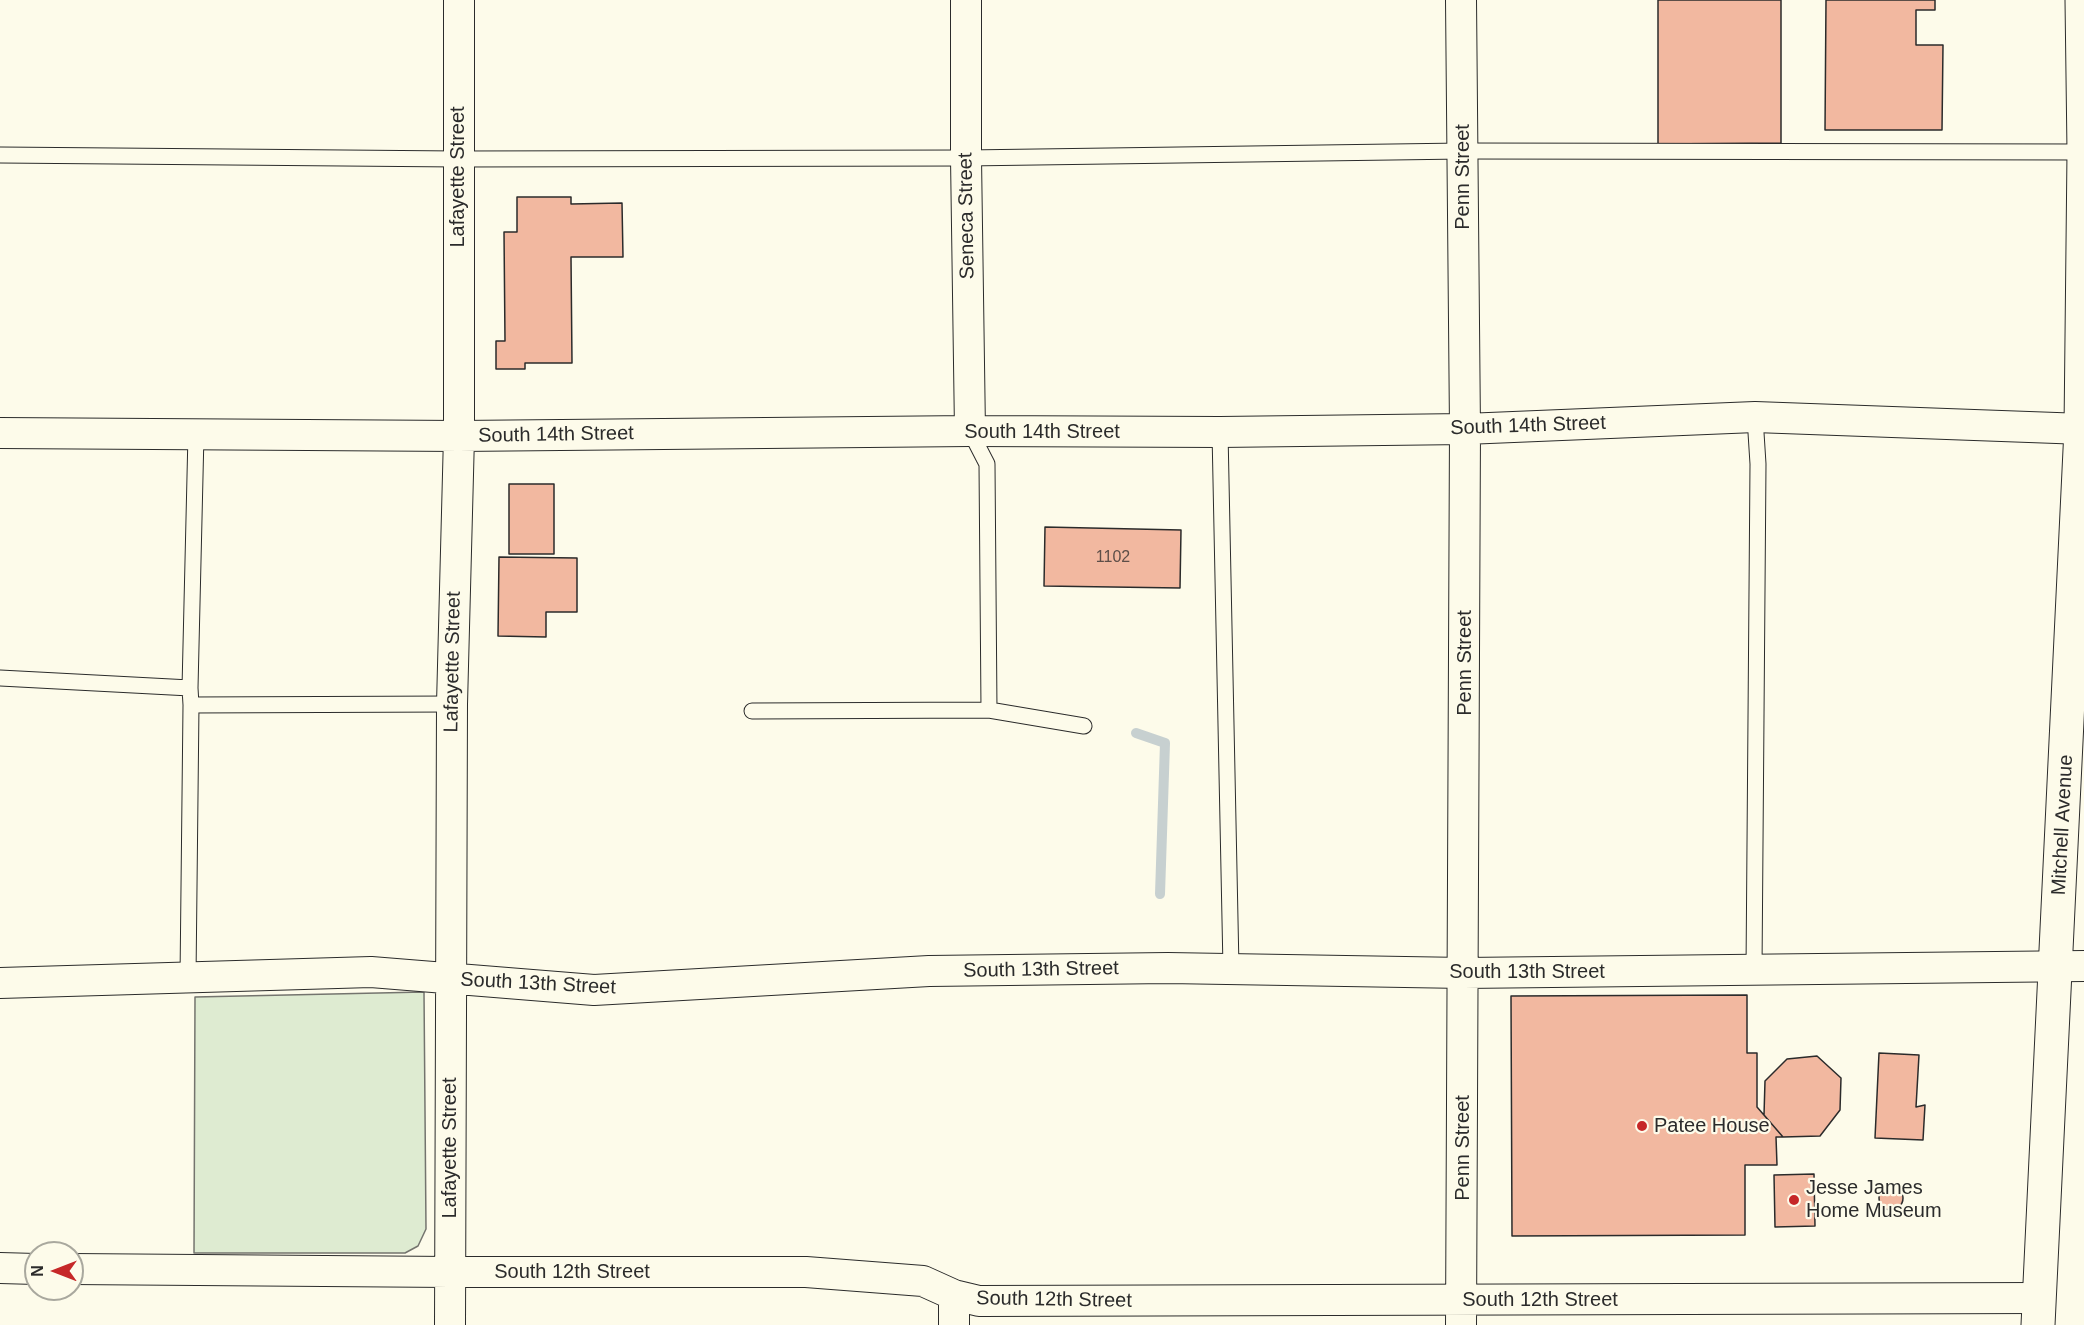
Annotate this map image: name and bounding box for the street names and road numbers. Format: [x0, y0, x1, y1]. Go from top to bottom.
street label: Lafayette Street [446, 106, 470, 248]
street label: Penn Street [1451, 124, 1475, 230]
street label: Seneca Street [954, 152, 980, 280]
street label: South 14th Street [1450, 411, 1606, 441]
street label: South 14th Street [964, 420, 1120, 444]
street label: South 14th Street [478, 422, 634, 448]
street label: Lafayette Street [440, 591, 466, 733]
street label: Penn Street [1453, 610, 1477, 716]
street label: Mitchell Avenue [2047, 754, 2079, 896]
street label: South 13th Street [963, 957, 1119, 983]
street label: South 13th Street [1449, 960, 1605, 984]
street label: South 13th Street [460, 968, 616, 1000]
street label: Lafayette Street [438, 1077, 462, 1219]
street label: Penn Street [1451, 1095, 1475, 1201]
street label: South 12th Street [494, 1260, 650, 1284]
street label: South 12th Street [976, 1287, 1132, 1313]
street label: South 12th Street [1462, 1288, 1618, 1312]

